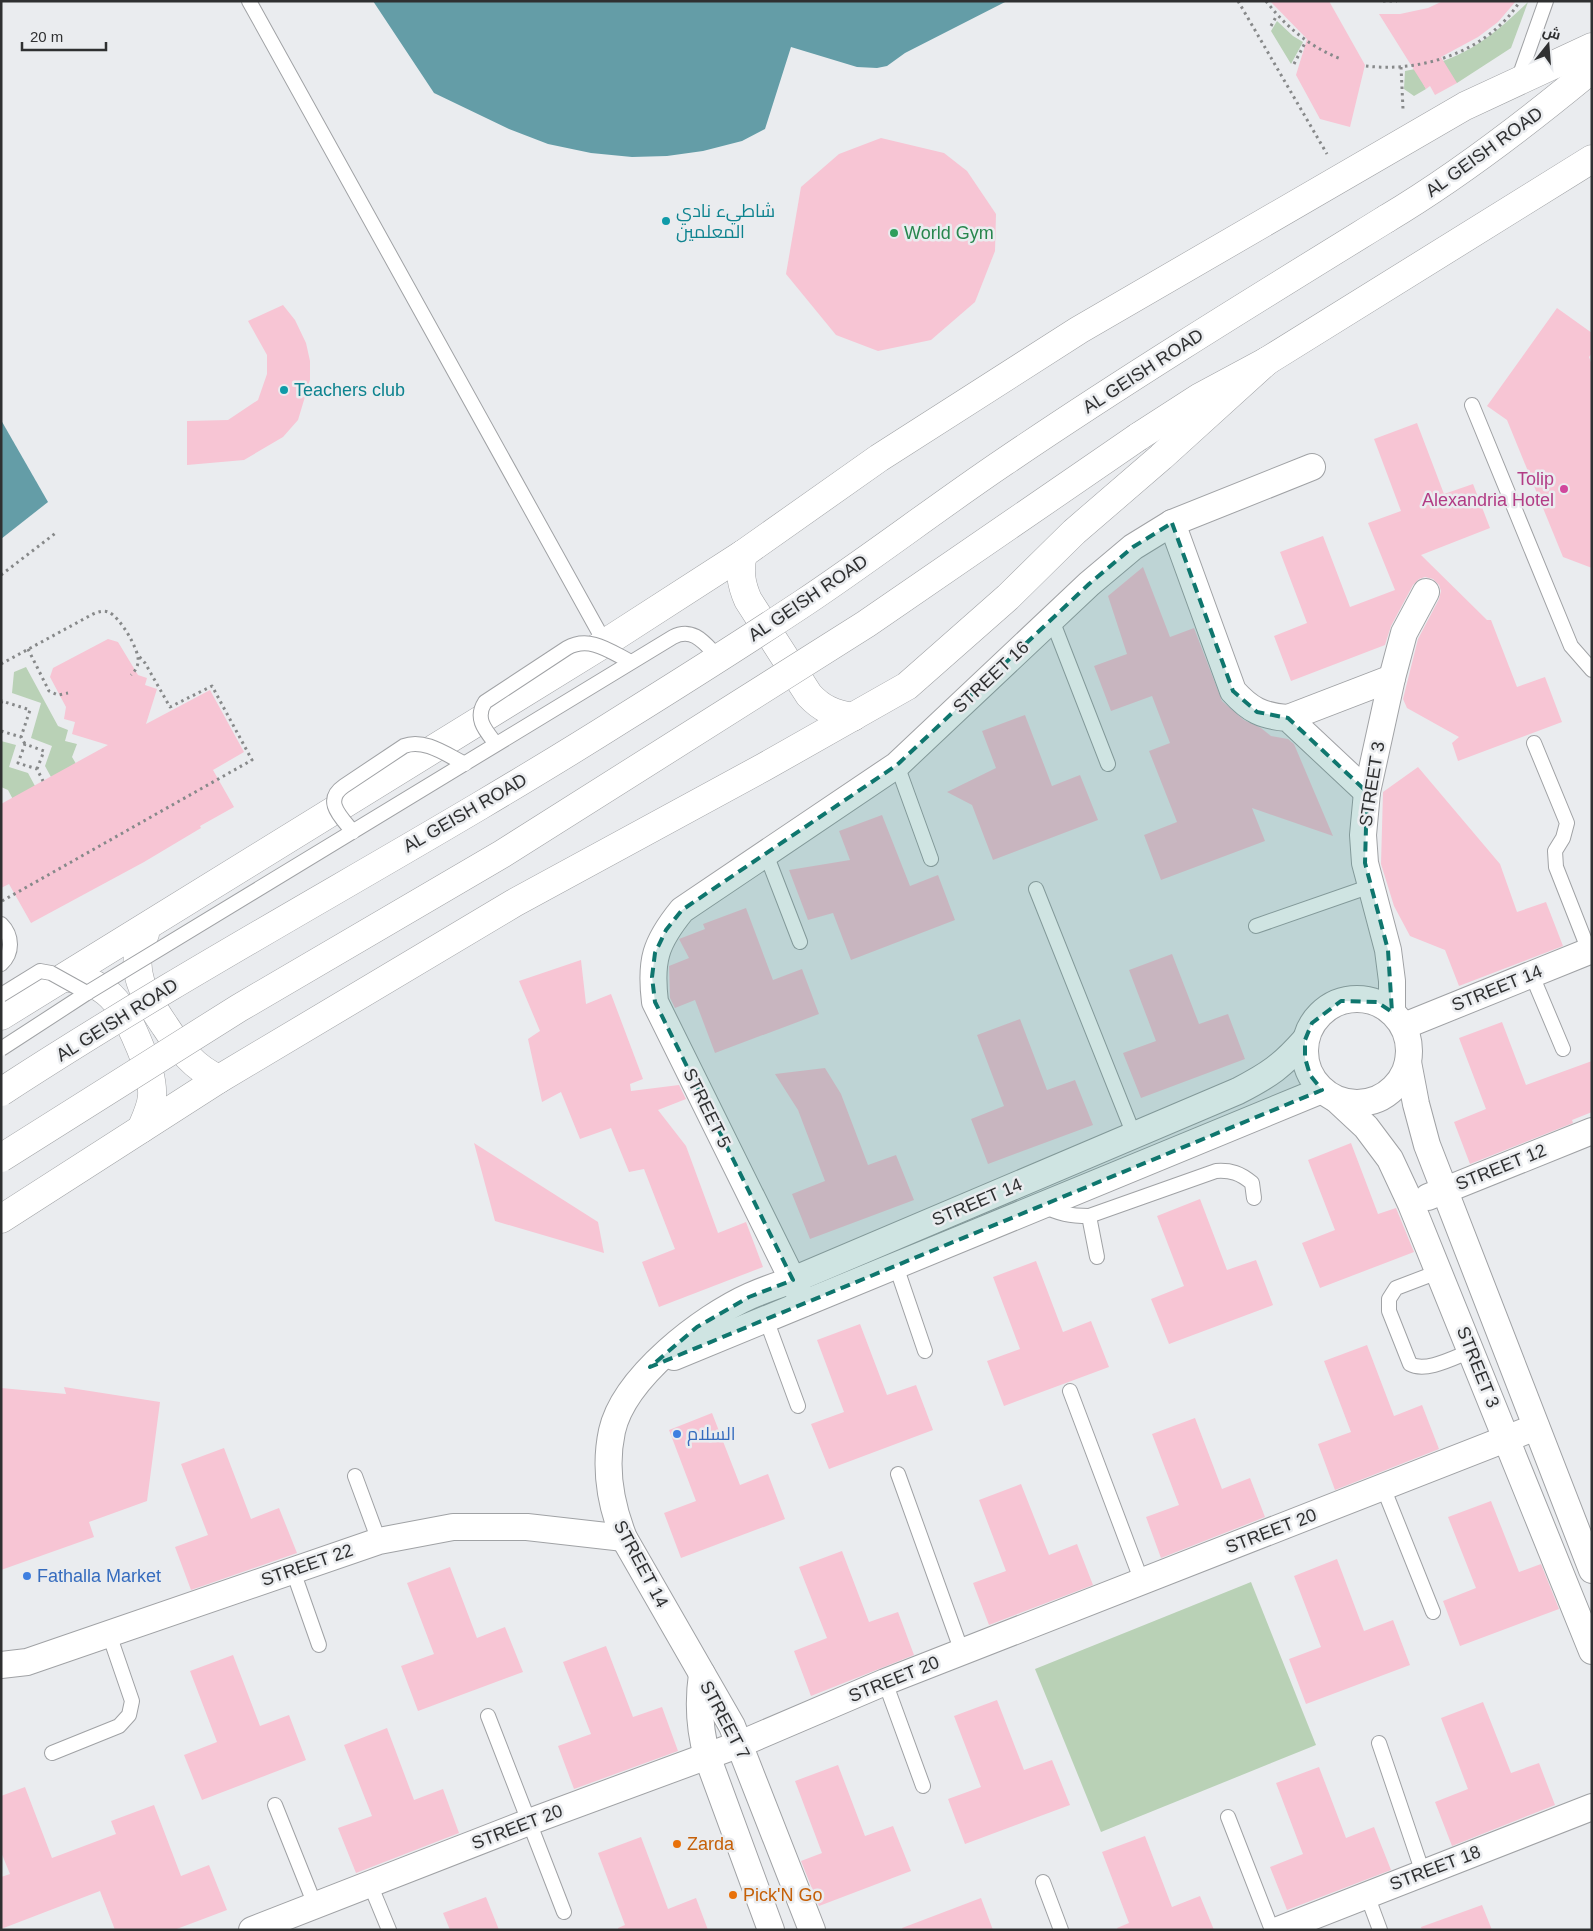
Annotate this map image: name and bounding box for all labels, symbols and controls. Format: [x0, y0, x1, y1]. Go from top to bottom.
scale bar [22, 20, 106, 52]
north arrow [1523, 20, 1573, 70]
text: ش [1541, 22, 1563, 44]
text: 20 m [30, 28, 63, 45]
street label: AL GEISH ROAD [1422, 103, 1546, 201]
place label: شاطيء نادي المعلمين [676, 201, 775, 243]
marker: شاطيء نادي المعلمين [660, 215, 672, 227]
place label: World Gym [904, 223, 994, 243]
marker: World Gym [888, 227, 900, 239]
street label: AL GEISH ROAD [1079, 325, 1207, 417]
place label: Teachers club [294, 380, 405, 400]
marker: Teachers club [278, 384, 290, 396]
place label: Tolip Alexandria Hotel [1422, 469, 1554, 510]
marker: Tolip Alexandria Hotel [1558, 483, 1570, 495]
street label: AL GEISH ROAD [745, 551, 871, 645]
street label: STREET 16 [949, 637, 1033, 717]
street label: STREET 3 [1355, 740, 1389, 828]
street label: AL GEISH ROAD [400, 769, 530, 857]
street label: STREET 14 [1449, 961, 1545, 1015]
street label: AL GEISH ROAD [53, 975, 181, 1065]
street label: STREET 5 [679, 1065, 735, 1151]
street label: STREET 12 [1453, 1140, 1549, 1194]
street label: STREET 14 [929, 1174, 1025, 1230]
street label: STREET 3 [1453, 1324, 1503, 1410]
place label: السلام [687, 1424, 736, 1446]
marker: السلام [671, 1428, 683, 1440]
street label: STREET 20 [1223, 1505, 1319, 1557]
street label: STREET 14 [610, 1517, 672, 1611]
street label: STREET 22 [258, 1540, 356, 1590]
place label: Fathalla Market [37, 1566, 161, 1586]
marker: Fathalla Market [21, 1570, 33, 1582]
street label: STREET 20 [846, 1652, 942, 1706]
street label: STREET 7 [696, 1677, 754, 1763]
street label: STREET 20 [469, 1801, 565, 1853]
place label: Zarda [687, 1834, 735, 1854]
marker: Zarda [671, 1838, 683, 1850]
street label: STREET 18 [1387, 1842, 1483, 1894]
place label: Pick'N Go [743, 1885, 822, 1905]
marker: Pick'N Go [727, 1889, 739, 1901]

